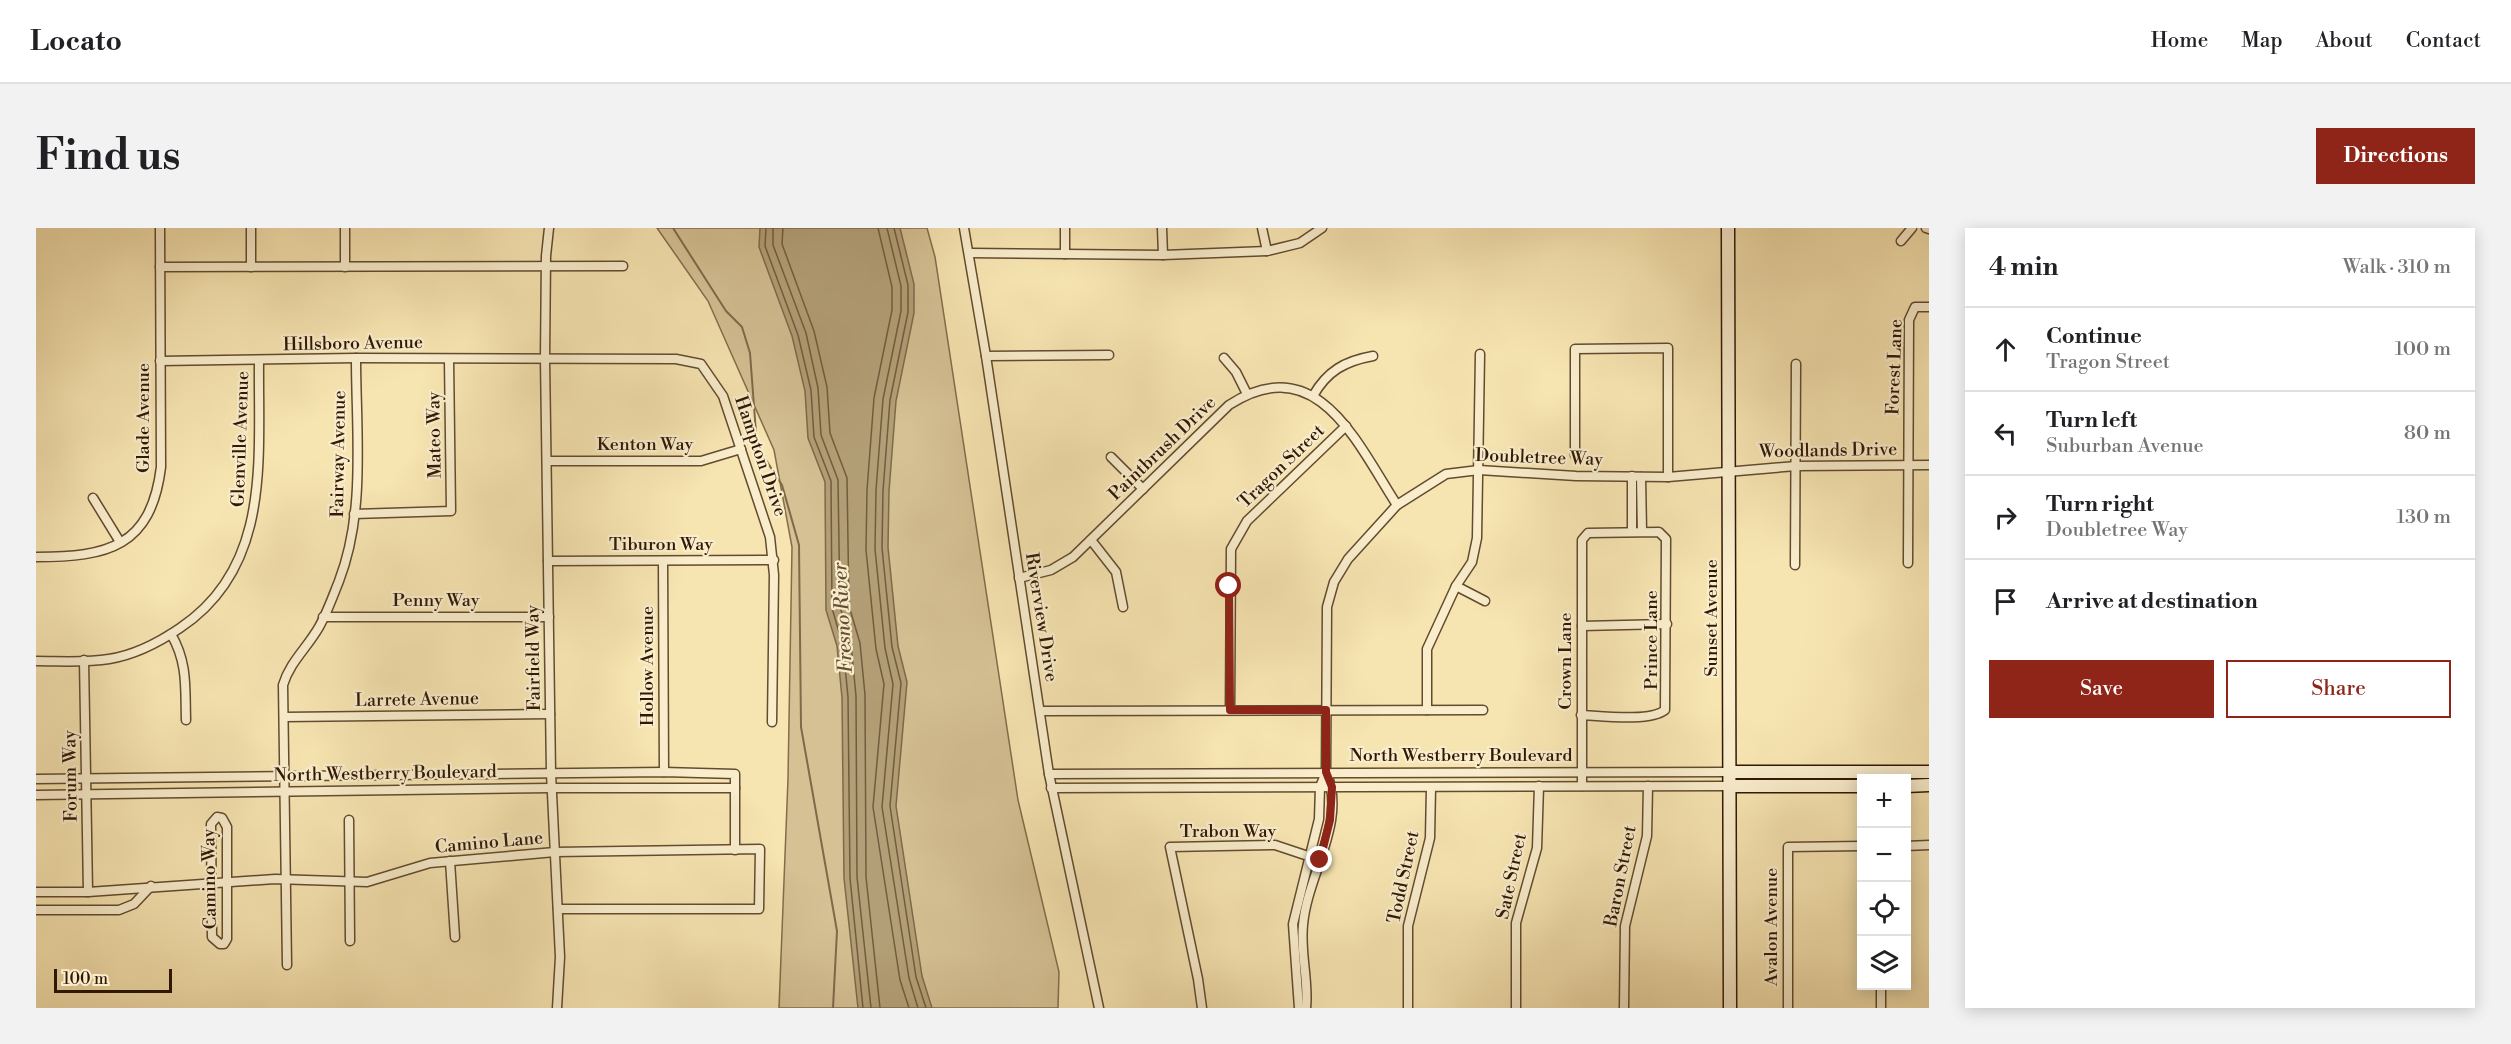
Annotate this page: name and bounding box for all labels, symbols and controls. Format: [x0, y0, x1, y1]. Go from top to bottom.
text: Locato [30, 24, 122, 59]
text: Home [2151, 28, 2208, 54]
text: Map [2241, 28, 2283, 54]
text: About [2316, 28, 2373, 54]
text: Contact [2406, 28, 2481, 54]
button: Directions [2316, 128, 2475, 184]
text: Find us [36, 130, 180, 183]
text: 4 min [1989, 251, 2059, 283]
text: Walk · 310 m [2343, 255, 2451, 280]
street label: Forest Lane [1881, 318, 1908, 416]
text: Continue [2046, 323, 2142, 350]
street label: Hillsboro Avenue [283, 331, 423, 356]
icon: ahead [1989, 333, 2022, 366]
text: 100 m [2395, 337, 2451, 362]
text: Tragon Street [2046, 350, 2170, 375]
street label: Glade Avenue [132, 363, 155, 473]
street label: Glenville Avenue [227, 371, 254, 507]
street label: Fairway Avenue [326, 390, 351, 518]
street label: Mateo Way [422, 391, 447, 479]
street label: Paintbrush Drive [1104, 391, 1221, 505]
street label: Hampton Drive [729, 393, 792, 520]
text: Turn left [2046, 407, 2137, 434]
icon: left [1989, 417, 2022, 450]
street label: Tragon Street [1233, 419, 1330, 513]
text: 80 m [2404, 421, 2451, 446]
street label: Kenton Way [597, 433, 693, 456]
text: Suburban Avenue [2046, 434, 2204, 459]
street label: Woodlands Drive [1758, 438, 1897, 463]
street label: Doubletree Way [1475, 444, 1604, 471]
text: Turn right [2046, 491, 2154, 518]
icon: right [1989, 501, 2022, 534]
text: 130 m [2396, 505, 2451, 530]
text: Doubletree Way [2046, 518, 2188, 543]
street label: Tiburon Way [609, 533, 713, 556]
street label: Riverview Drive [1020, 551, 1063, 683]
street label: Sunset Avenue [1700, 559, 1723, 677]
water label: Fresno River [828, 561, 859, 674]
route start [1215, 572, 1241, 598]
icon: arrive [1989, 585, 2022, 618]
text: Arrive at destination [2046, 588, 2258, 615]
street label: Penny Way [393, 589, 480, 612]
street label: Prince Lane [1640, 590, 1663, 690]
street label: Fairfield Way [521, 604, 546, 711]
street label: Hollow Avenue [636, 606, 659, 726]
street label: Crown Lane [1554, 612, 1577, 710]
button: Save [1989, 660, 2214, 718]
button: Share [2226, 660, 2451, 718]
street label: Larrete Avenue [355, 687, 479, 712]
street label: Forum Way [58, 730, 83, 822]
street label: North Westberry Boulevard [1349, 744, 1573, 767]
street label: North Westberry Boulevard [273, 760, 498, 787]
map controls [1857, 774, 1911, 990]
button: + [1857, 774, 1911, 828]
street label: Trabon Way [1180, 820, 1276, 843]
street label: Baron Street [1599, 823, 1642, 930]
street label: Camino Lane [434, 826, 544, 859]
street label: Camino Way [197, 828, 222, 929]
street label: Todd Street [1382, 828, 1425, 926]
button: − [1857, 828, 1911, 882]
street label: Sate Street [1491, 830, 1532, 921]
route end [1306, 846, 1332, 872]
street label: Avalon Avenue [1760, 868, 1783, 987]
button: locate [1857, 882, 1911, 936]
button: layers [1857, 936, 1911, 990]
scale bar [54, 966, 172, 994]
text: 100 m [63, 969, 108, 989]

